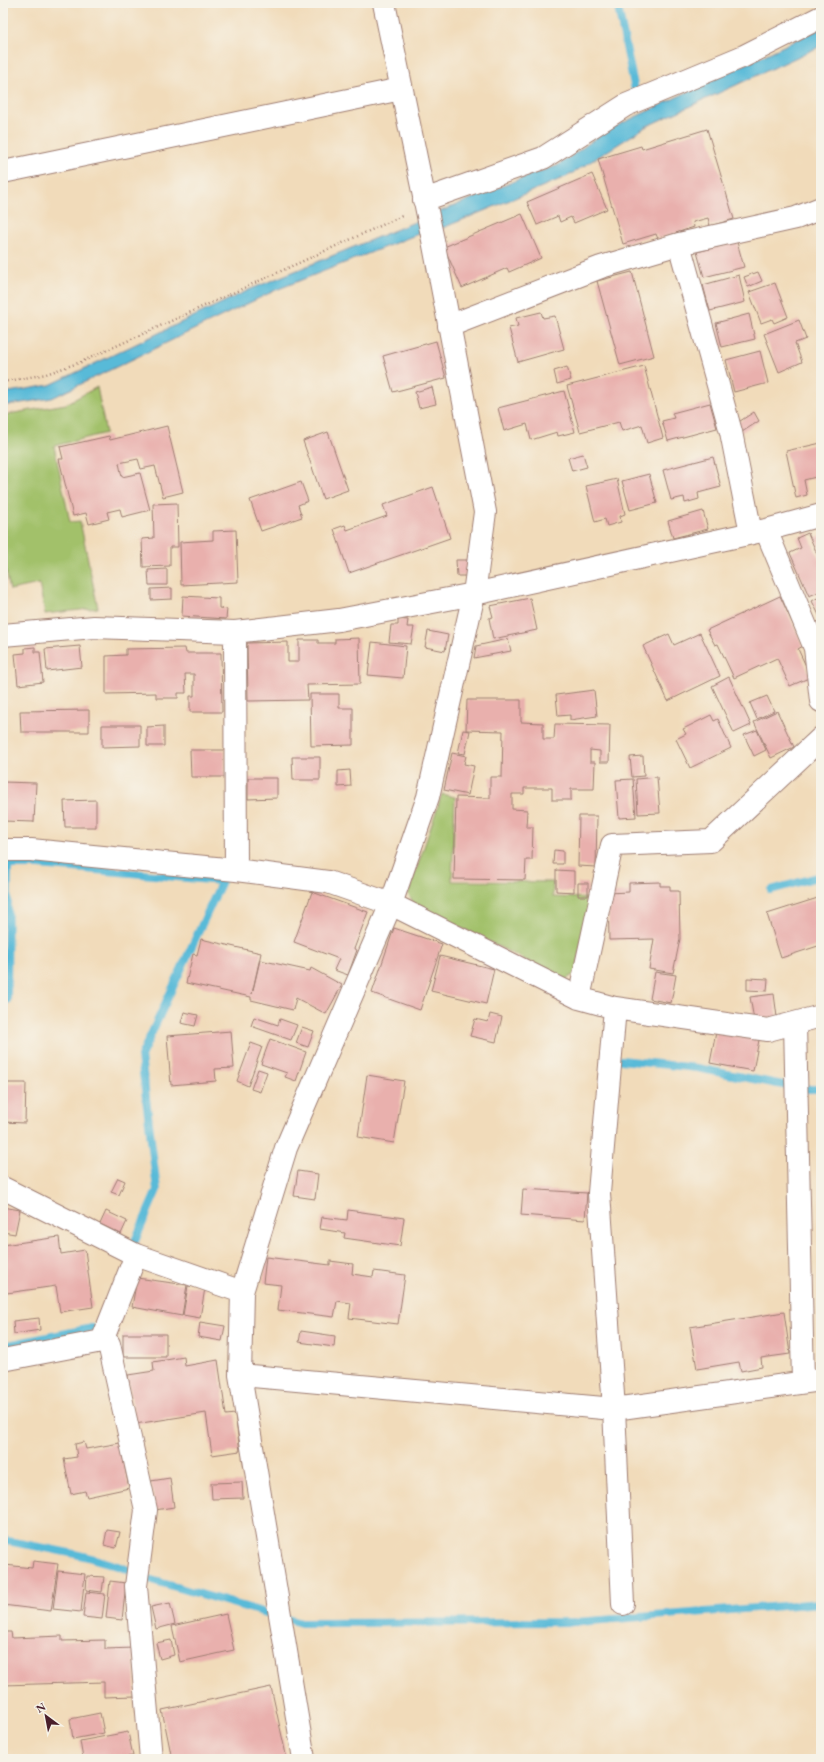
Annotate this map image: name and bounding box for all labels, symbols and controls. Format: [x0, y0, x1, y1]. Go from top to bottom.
north arrow [26, 1696, 66, 1736]
text: N [33, 1699, 48, 1716]

